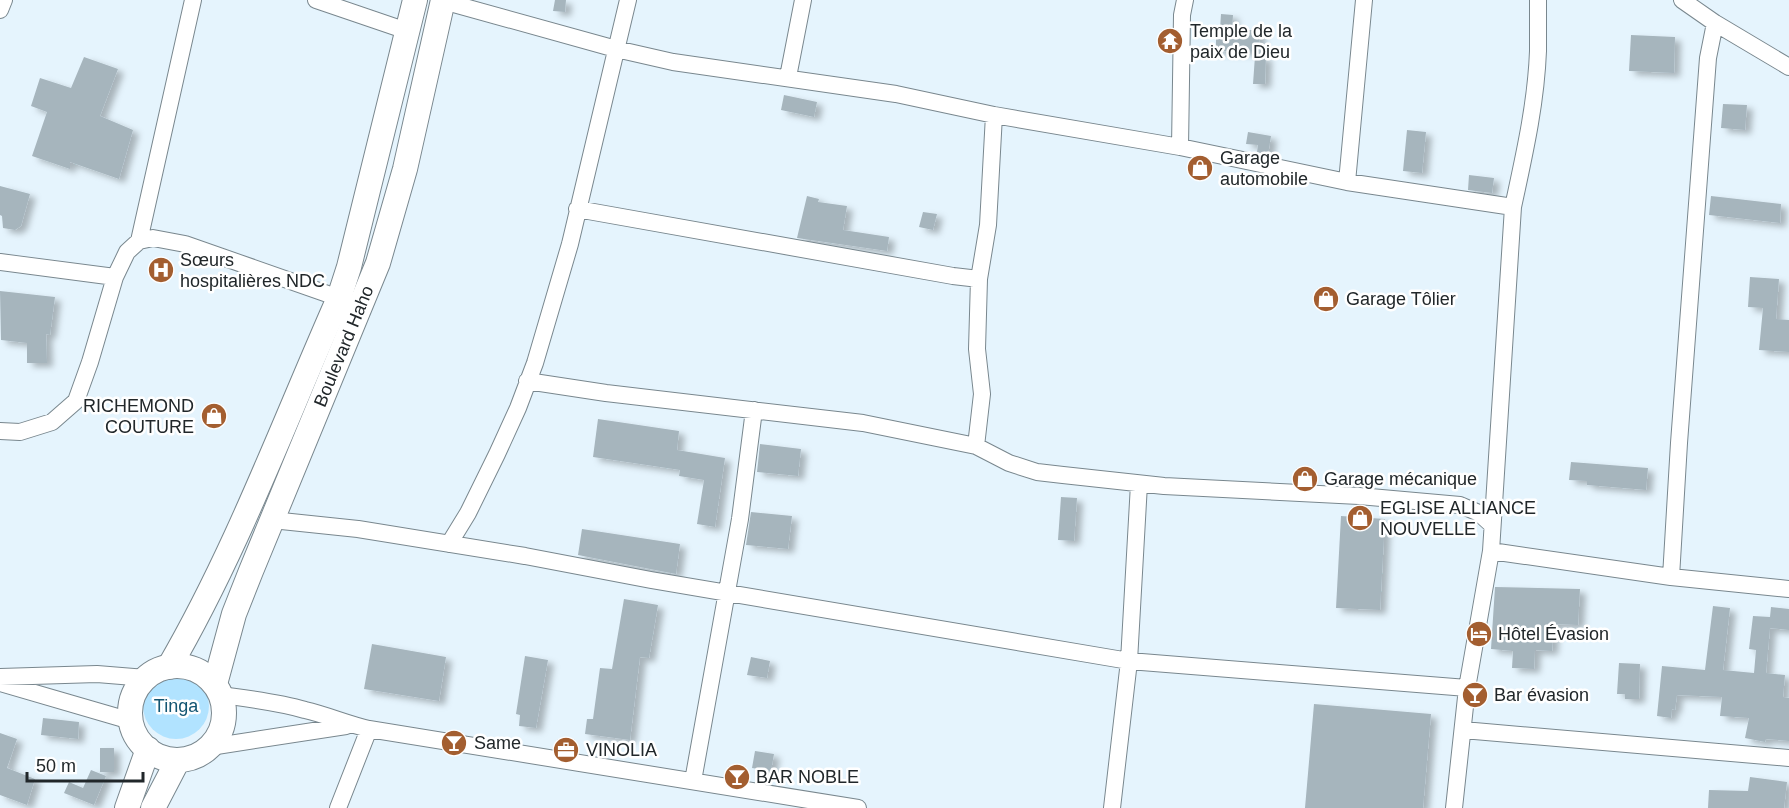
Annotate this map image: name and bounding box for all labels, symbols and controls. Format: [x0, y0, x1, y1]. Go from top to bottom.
place label: Temple de la paix de Dieu [1190, 21, 1293, 62]
temple icon: Temple de la paix de Dieu [1155, 26, 1185, 56]
place label: Garage automobile [1220, 148, 1308, 189]
shop icon: Garage automobile [1185, 153, 1215, 183]
place label: Sœurs hospitalières NDC [180, 250, 325, 291]
hospital icon: Sœurs hospitalières NDC [146, 255, 176, 285]
street label: Boulevard Haho [310, 283, 378, 410]
shop icon: Garage Tôlier [1311, 284, 1341, 314]
place label: Garage Tôlier [1346, 289, 1456, 309]
place label: RICHEMOND COUTURE [83, 396, 194, 437]
shop icon: RICHEMOND COUTURE [199, 401, 229, 431]
shop icon: Garage mécanique [1290, 464, 1320, 494]
place label: Garage mécanique [1324, 469, 1477, 489]
place label: EGLISE ALLIANCE NOUVELLE [1380, 498, 1536, 539]
shop icon: EGLISE ALLIANCE NOUVELLE [1345, 503, 1375, 533]
hotel icon: Hôtel Évasion [1464, 619, 1494, 649]
place label: Hôtel Évasion [1498, 624, 1609, 644]
bar icon: Bar évasion [1460, 680, 1490, 710]
place label: Bar évasion [1494, 685, 1589, 705]
park label: Tinga [154, 696, 199, 716]
bar icon: Same [439, 728, 469, 758]
place label: Same [474, 733, 521, 753]
office icon: VINOLIA [551, 735, 581, 765]
place label: VINOLIA [586, 740, 657, 760]
scale bar [27, 745, 142, 783]
text: 50 m [36, 756, 76, 776]
bar icon: BAR NOBLE [722, 762, 752, 792]
place label: BAR NOBLE [756, 767, 859, 787]

